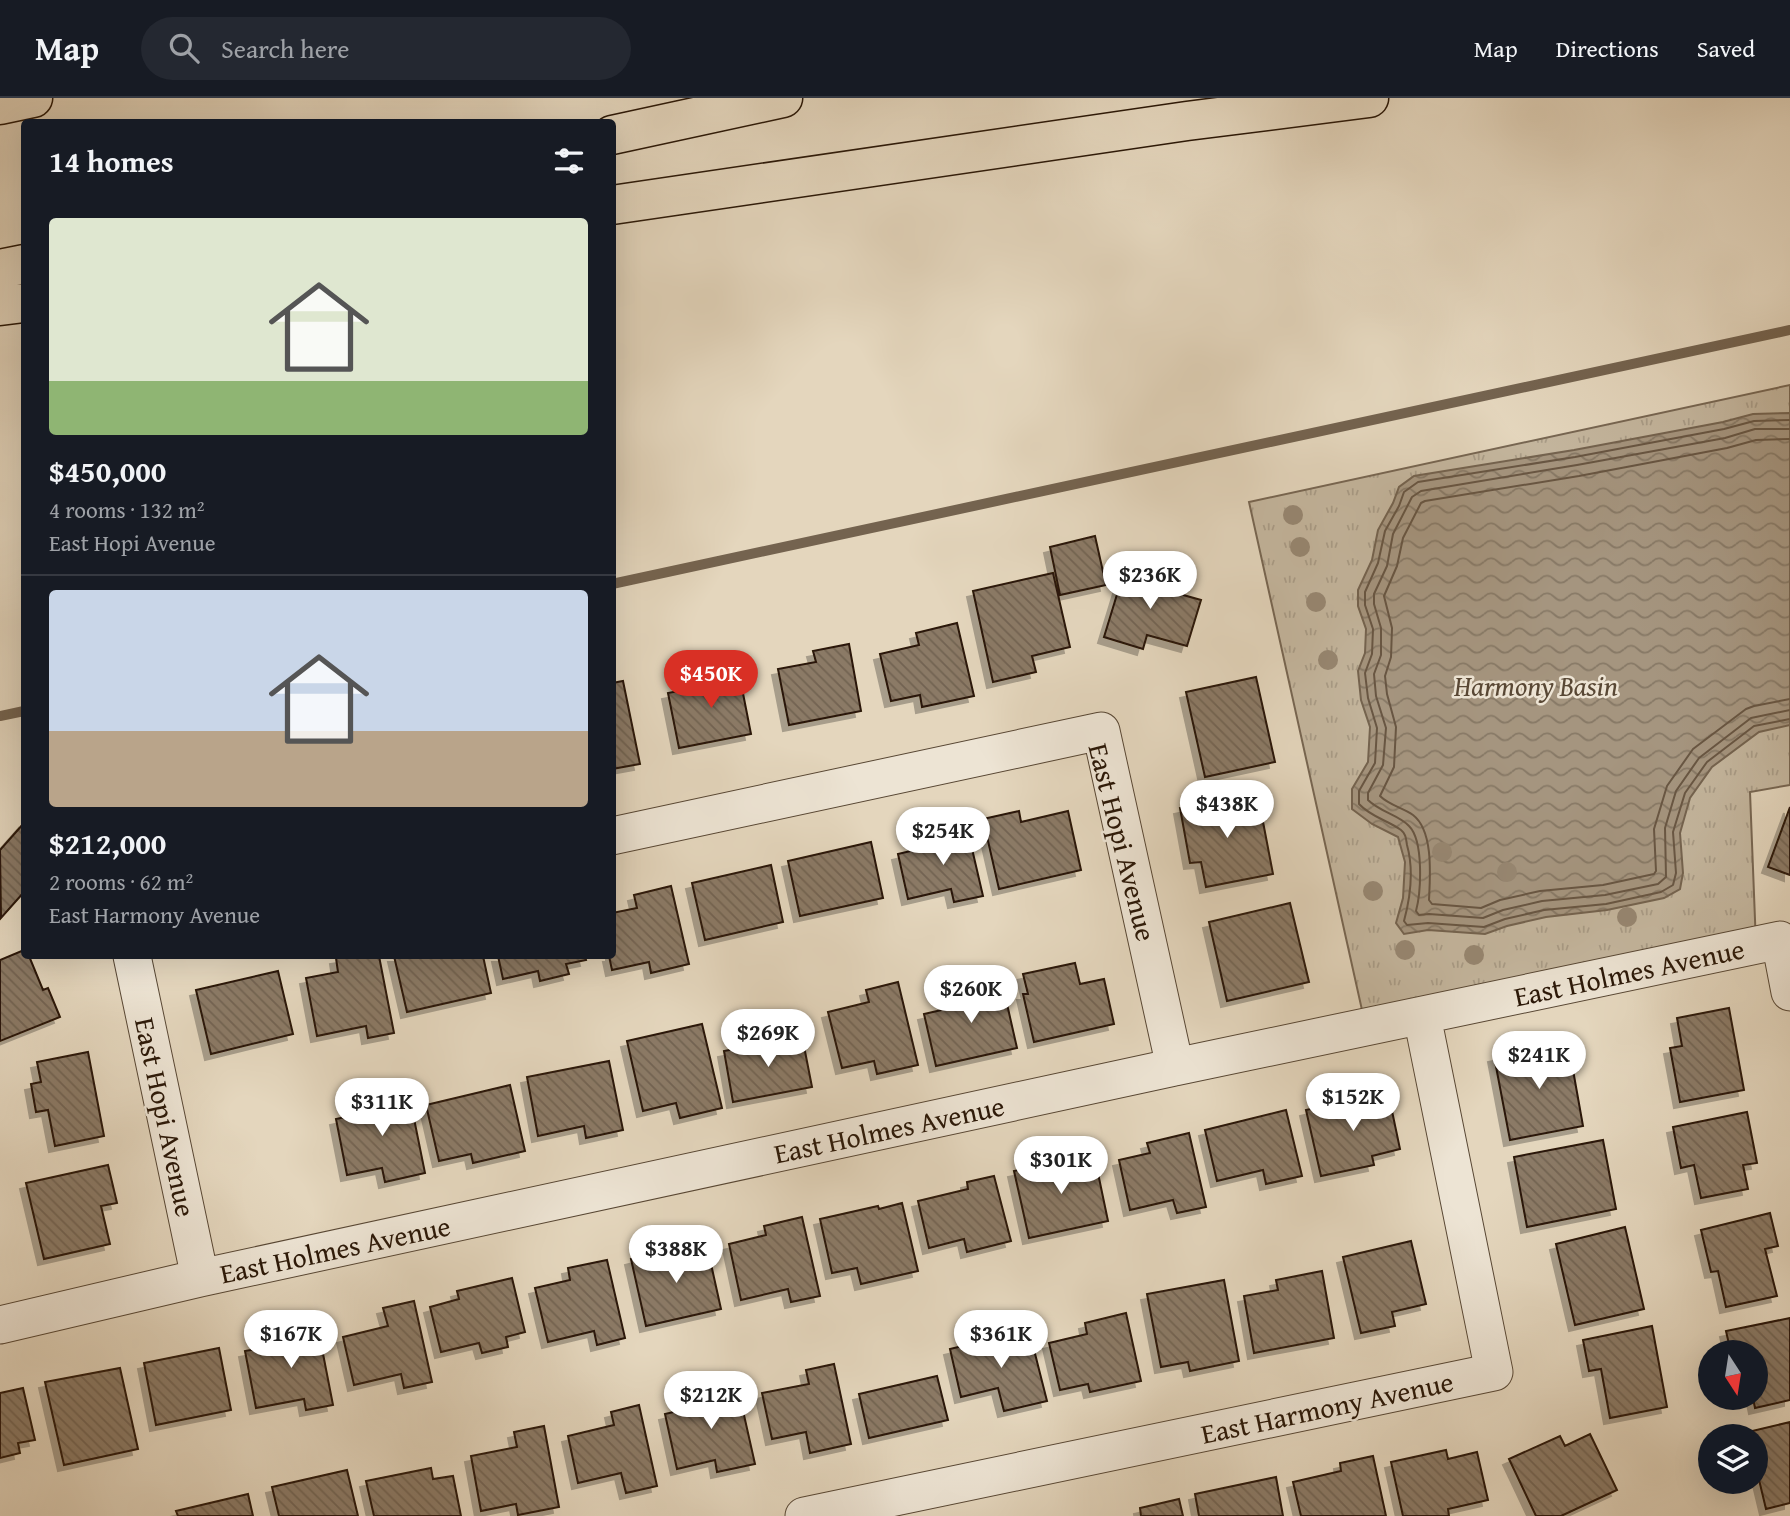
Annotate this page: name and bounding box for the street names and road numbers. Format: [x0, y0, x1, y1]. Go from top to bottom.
street label: East Hopi Avenue [1079, 739, 1167, 945]
street label: East Holmes Avenue [1510, 928, 1748, 1016]
street label: East Hopi Avenue [125, 1014, 207, 1220]
street label: East Holmes Avenue [770, 1085, 1008, 1173]
street label: East Holmes Avenue [216, 1205, 454, 1293]
street label: East Harmony Avenue [1197, 1360, 1457, 1454]

